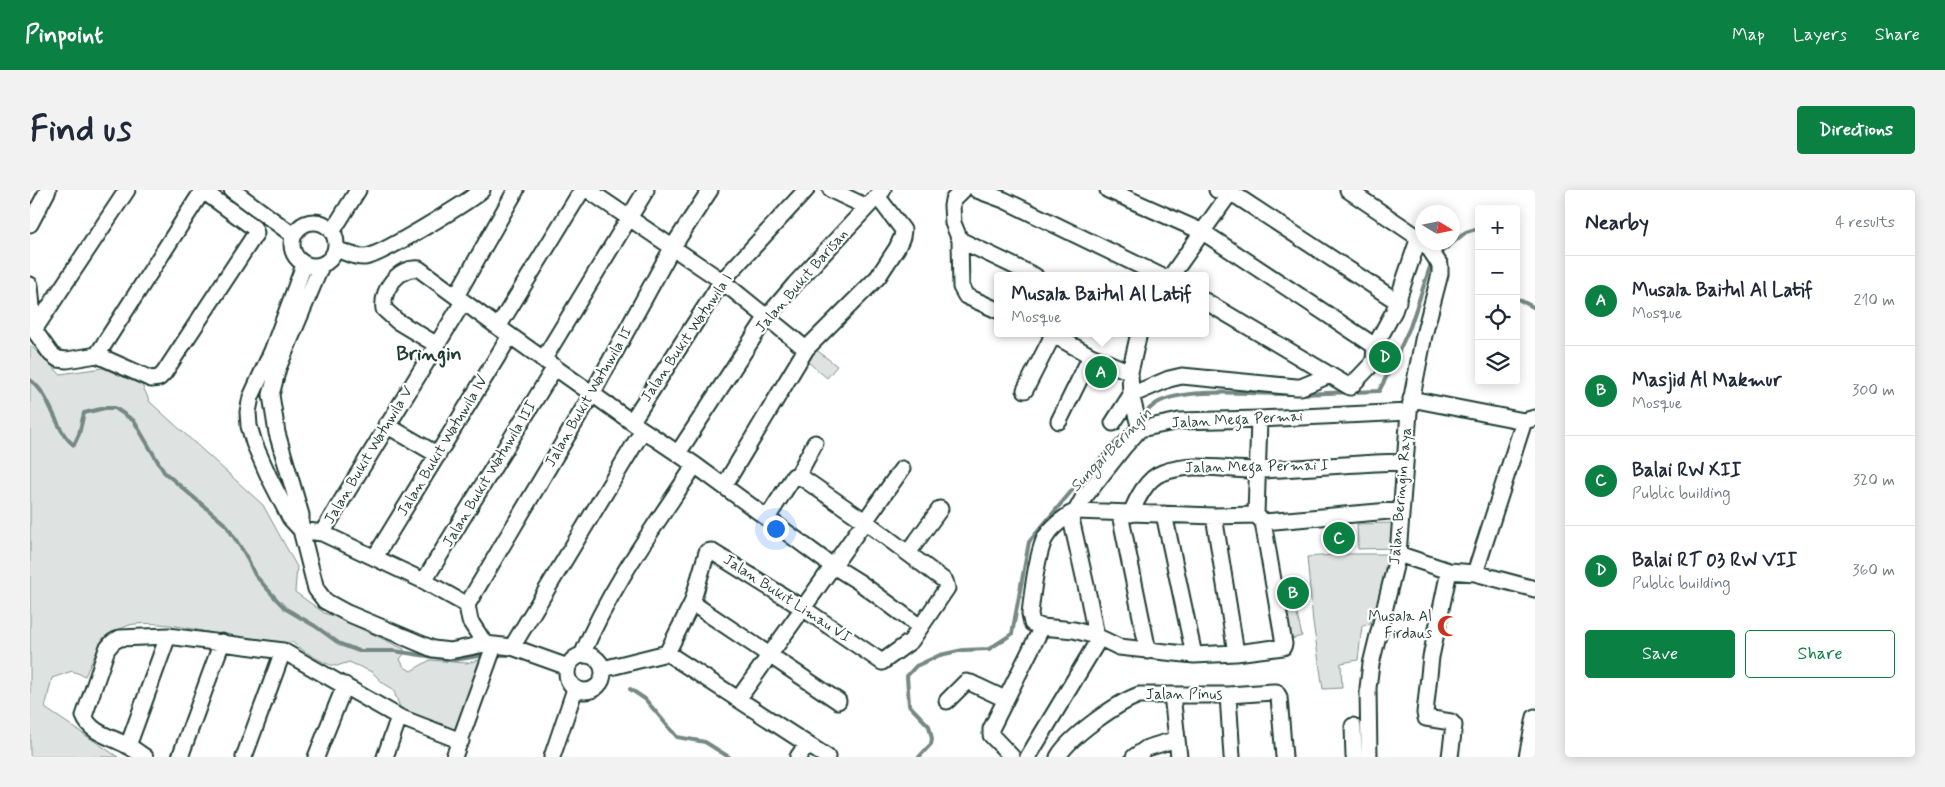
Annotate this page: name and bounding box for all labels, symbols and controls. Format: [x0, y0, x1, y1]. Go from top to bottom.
text: Pinpoint [25, 20, 103, 51]
text: Map [1732, 23, 1765, 47]
text: Layers [1793, 23, 1847, 47]
text: Share [1875, 23, 1920, 47]
button: Directions [1797, 106, 1915, 154]
text: Find us [30, 107, 132, 153]
north arrow [1415, 205, 1460, 250]
map controls [1475, 205, 1520, 385]
button: + [1475, 205, 1520, 250]
text: Nearby [1585, 209, 1649, 237]
text: 4 results [1835, 212, 1895, 233]
street label: Jalan Bukit Barisan [751, 225, 853, 337]
button: − [1475, 250, 1520, 295]
street label: Jalan Bukit Watuwila I [637, 270, 737, 406]
popup [994, 272, 1209, 337]
text: Musala Baitul Al Latif [1632, 278, 1813, 303]
text: Musala Baitul Al Latif [1011, 282, 1192, 307]
text: A [1596, 290, 1606, 311]
text: 210 m [1854, 290, 1895, 311]
button: locate [1475, 295, 1520, 340]
text: Mosque [1632, 303, 1682, 324]
text: Mosque [1011, 307, 1061, 328]
street label: Jalan Bukit Watuwila II [541, 323, 637, 471]
pin: D [1369, 338, 1401, 376]
button: layers [1475, 340, 1520, 385]
district label: Bringin [396, 341, 462, 368]
pin: A [1085, 353, 1117, 391]
text: Masjid Al Makmur [1632, 368, 1782, 393]
street label: Jalan Bukit Watuwila IV [393, 372, 493, 520]
text: B [1596, 380, 1606, 401]
text: 300 m [1852, 380, 1895, 401]
street label: Jalan Bukit Watuwila V [320, 382, 418, 528]
text: Mosque [1632, 393, 1682, 414]
street label: Jalan Bukit Watuwila III [438, 397, 542, 551]
water label: Sungai Beringin [1065, 403, 1158, 498]
street label: Jalan Mega Permai [1171, 407, 1303, 434]
street label: Jalan Beringin Raya [1385, 426, 1417, 565]
street label: Jalan Mega Permai I [1185, 456, 1330, 479]
text: Balai RW XII [1632, 458, 1741, 483]
text: C [1595, 470, 1607, 491]
text: 320 m [1853, 470, 1895, 491]
text: Public building [1632, 483, 1731, 504]
your location [763, 516, 789, 542]
pin: C [1323, 519, 1355, 557]
text: Balai RT 03 RW VII [1632, 548, 1797, 573]
street label: Jalan Bukit Limau VI [719, 550, 855, 648]
text: D [1595, 560, 1607, 581]
text: 360 m [1852, 560, 1895, 581]
text: Public building [1632, 573, 1731, 594]
pin: B [1277, 574, 1309, 612]
place label: Musala Al Firdaus [1368, 607, 1432, 644]
mosque icon: Musala Al Firdaus [1435, 613, 1461, 639]
button: Save [1585, 630, 1735, 678]
button: Share [1745, 630, 1895, 678]
street label: Jalan Pinus [1146, 685, 1223, 705]

